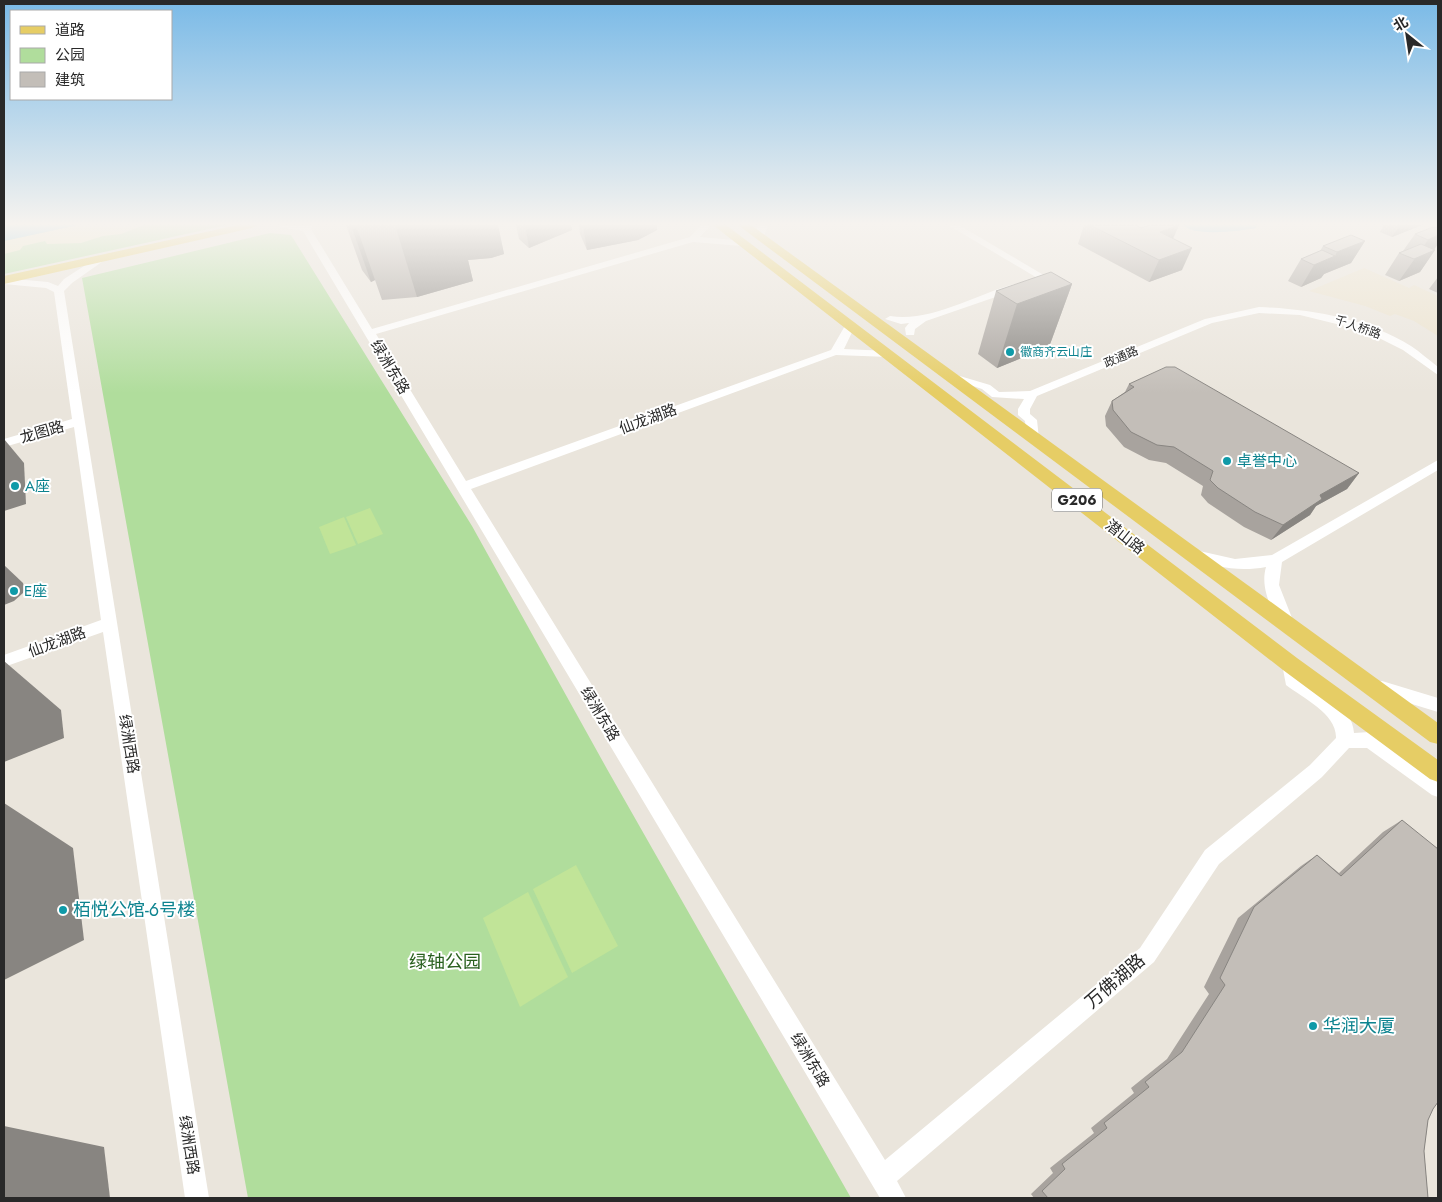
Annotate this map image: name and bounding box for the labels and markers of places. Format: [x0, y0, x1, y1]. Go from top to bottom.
place label: 徽商齐云山庄 [1020, 343, 1092, 361]
marker: 徽商齐云山庄 [1004, 346, 1016, 358]
place label: 卓誉中心 [1237, 450, 1297, 472]
marker: 卓誉中心 [1221, 455, 1233, 467]
place label: A座 [25, 475, 50, 497]
marker: A座 [9, 480, 21, 492]
place label: E座 [24, 580, 47, 602]
marker: E座 [8, 585, 20, 597]
place label: 栢悦公馆-6号楼 [73, 897, 195, 923]
marker: 栢悦公馆-6号楼 [57, 904, 69, 916]
place label: 华润大厦 [1323, 1013, 1395, 1039]
marker: 华润大厦 [1307, 1020, 1319, 1032]

